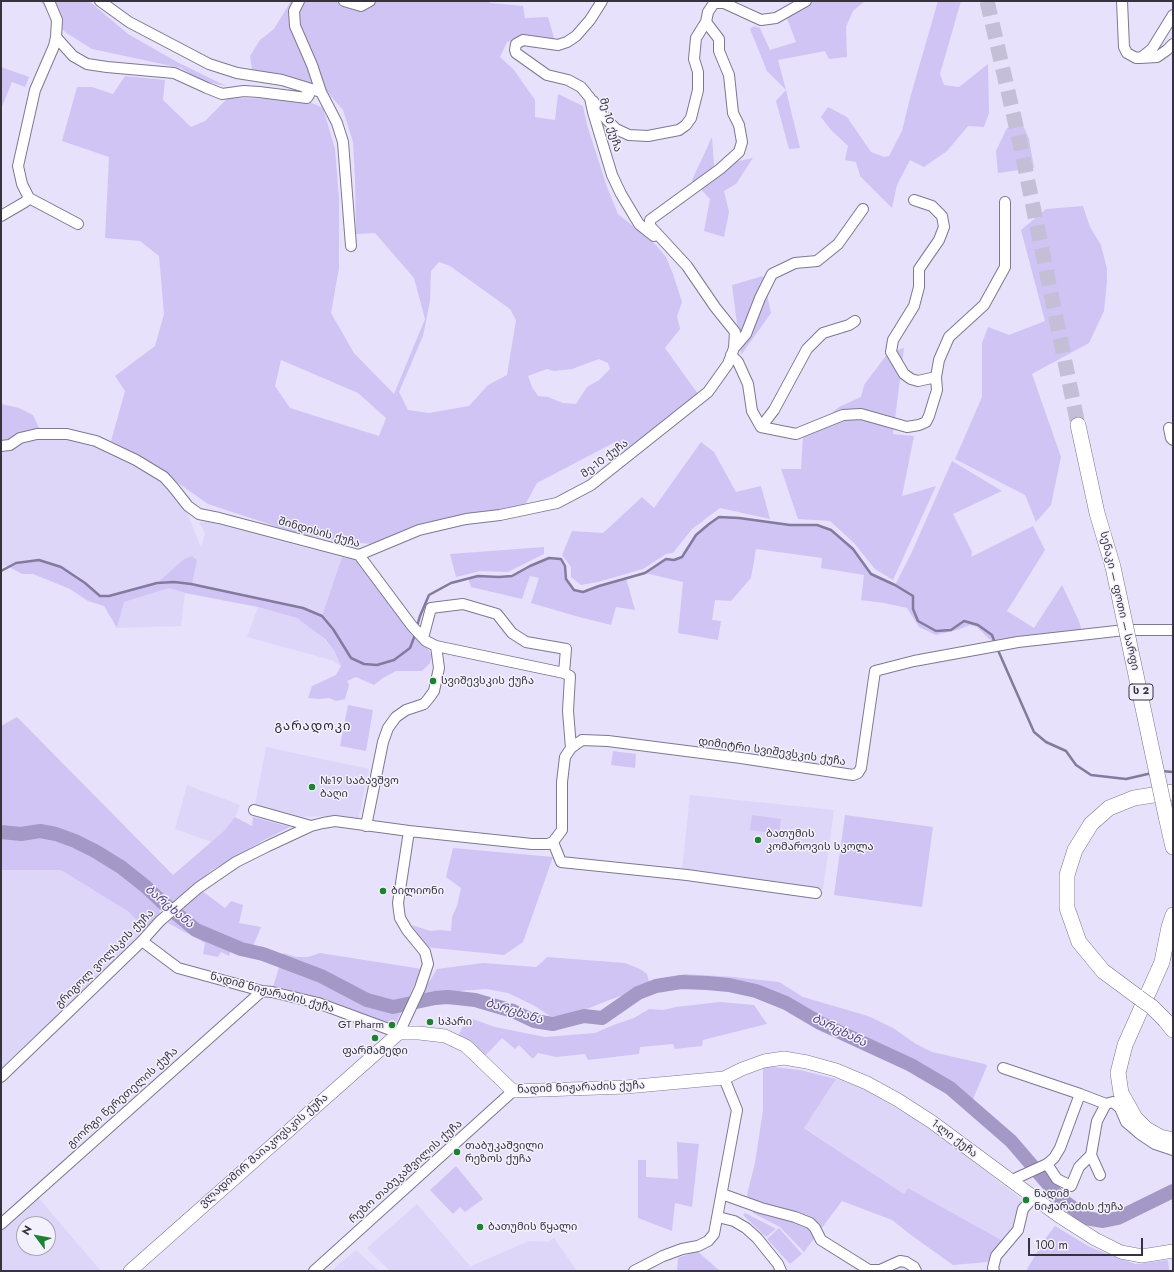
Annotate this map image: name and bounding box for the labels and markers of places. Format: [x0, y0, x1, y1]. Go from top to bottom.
place label: სვიშევსკის ქუჩა [441, 674, 534, 688]
marker: სვიშევსკის ქუჩა [428, 676, 438, 686]
place label: №19 საბავშვო ბაღი [320, 774, 399, 800]
marker: №19 საბავშვო ბაღი [307, 782, 317, 792]
place label: ბათუმის კომაროვის სკოლა [766, 827, 874, 853]
marker: ბათუმის კომაროვის სკოლა [753, 835, 763, 845]
place label: ბილიონი [391, 884, 444, 898]
marker: ბილიონი [378, 886, 388, 896]
place label: სპარი [438, 1015, 472, 1029]
marker: სპარი [425, 1017, 435, 1027]
place label: GT Pharm [338, 1018, 384, 1032]
marker: GT Pharm [387, 1020, 397, 1030]
marker: ფარმამედი [370, 1033, 380, 1043]
place label: ფარმამედი [342, 1044, 408, 1058]
place label: თაბუკაშვილი რეზოს ქუჩა [465, 1139, 544, 1165]
marker: თაბუკაშვილი რეზოს ქუჩა [452, 1147, 462, 1157]
place label: ნადიმ ნიჟარაძის ქუჩა [1034, 1187, 1123, 1213]
marker: ნადიმ ნიჟარაძის ქუჩა [1021, 1195, 1031, 1205]
place label: ბათუმის წყალი [488, 1220, 577, 1234]
marker: ბათუმის წყალი [475, 1222, 485, 1232]

